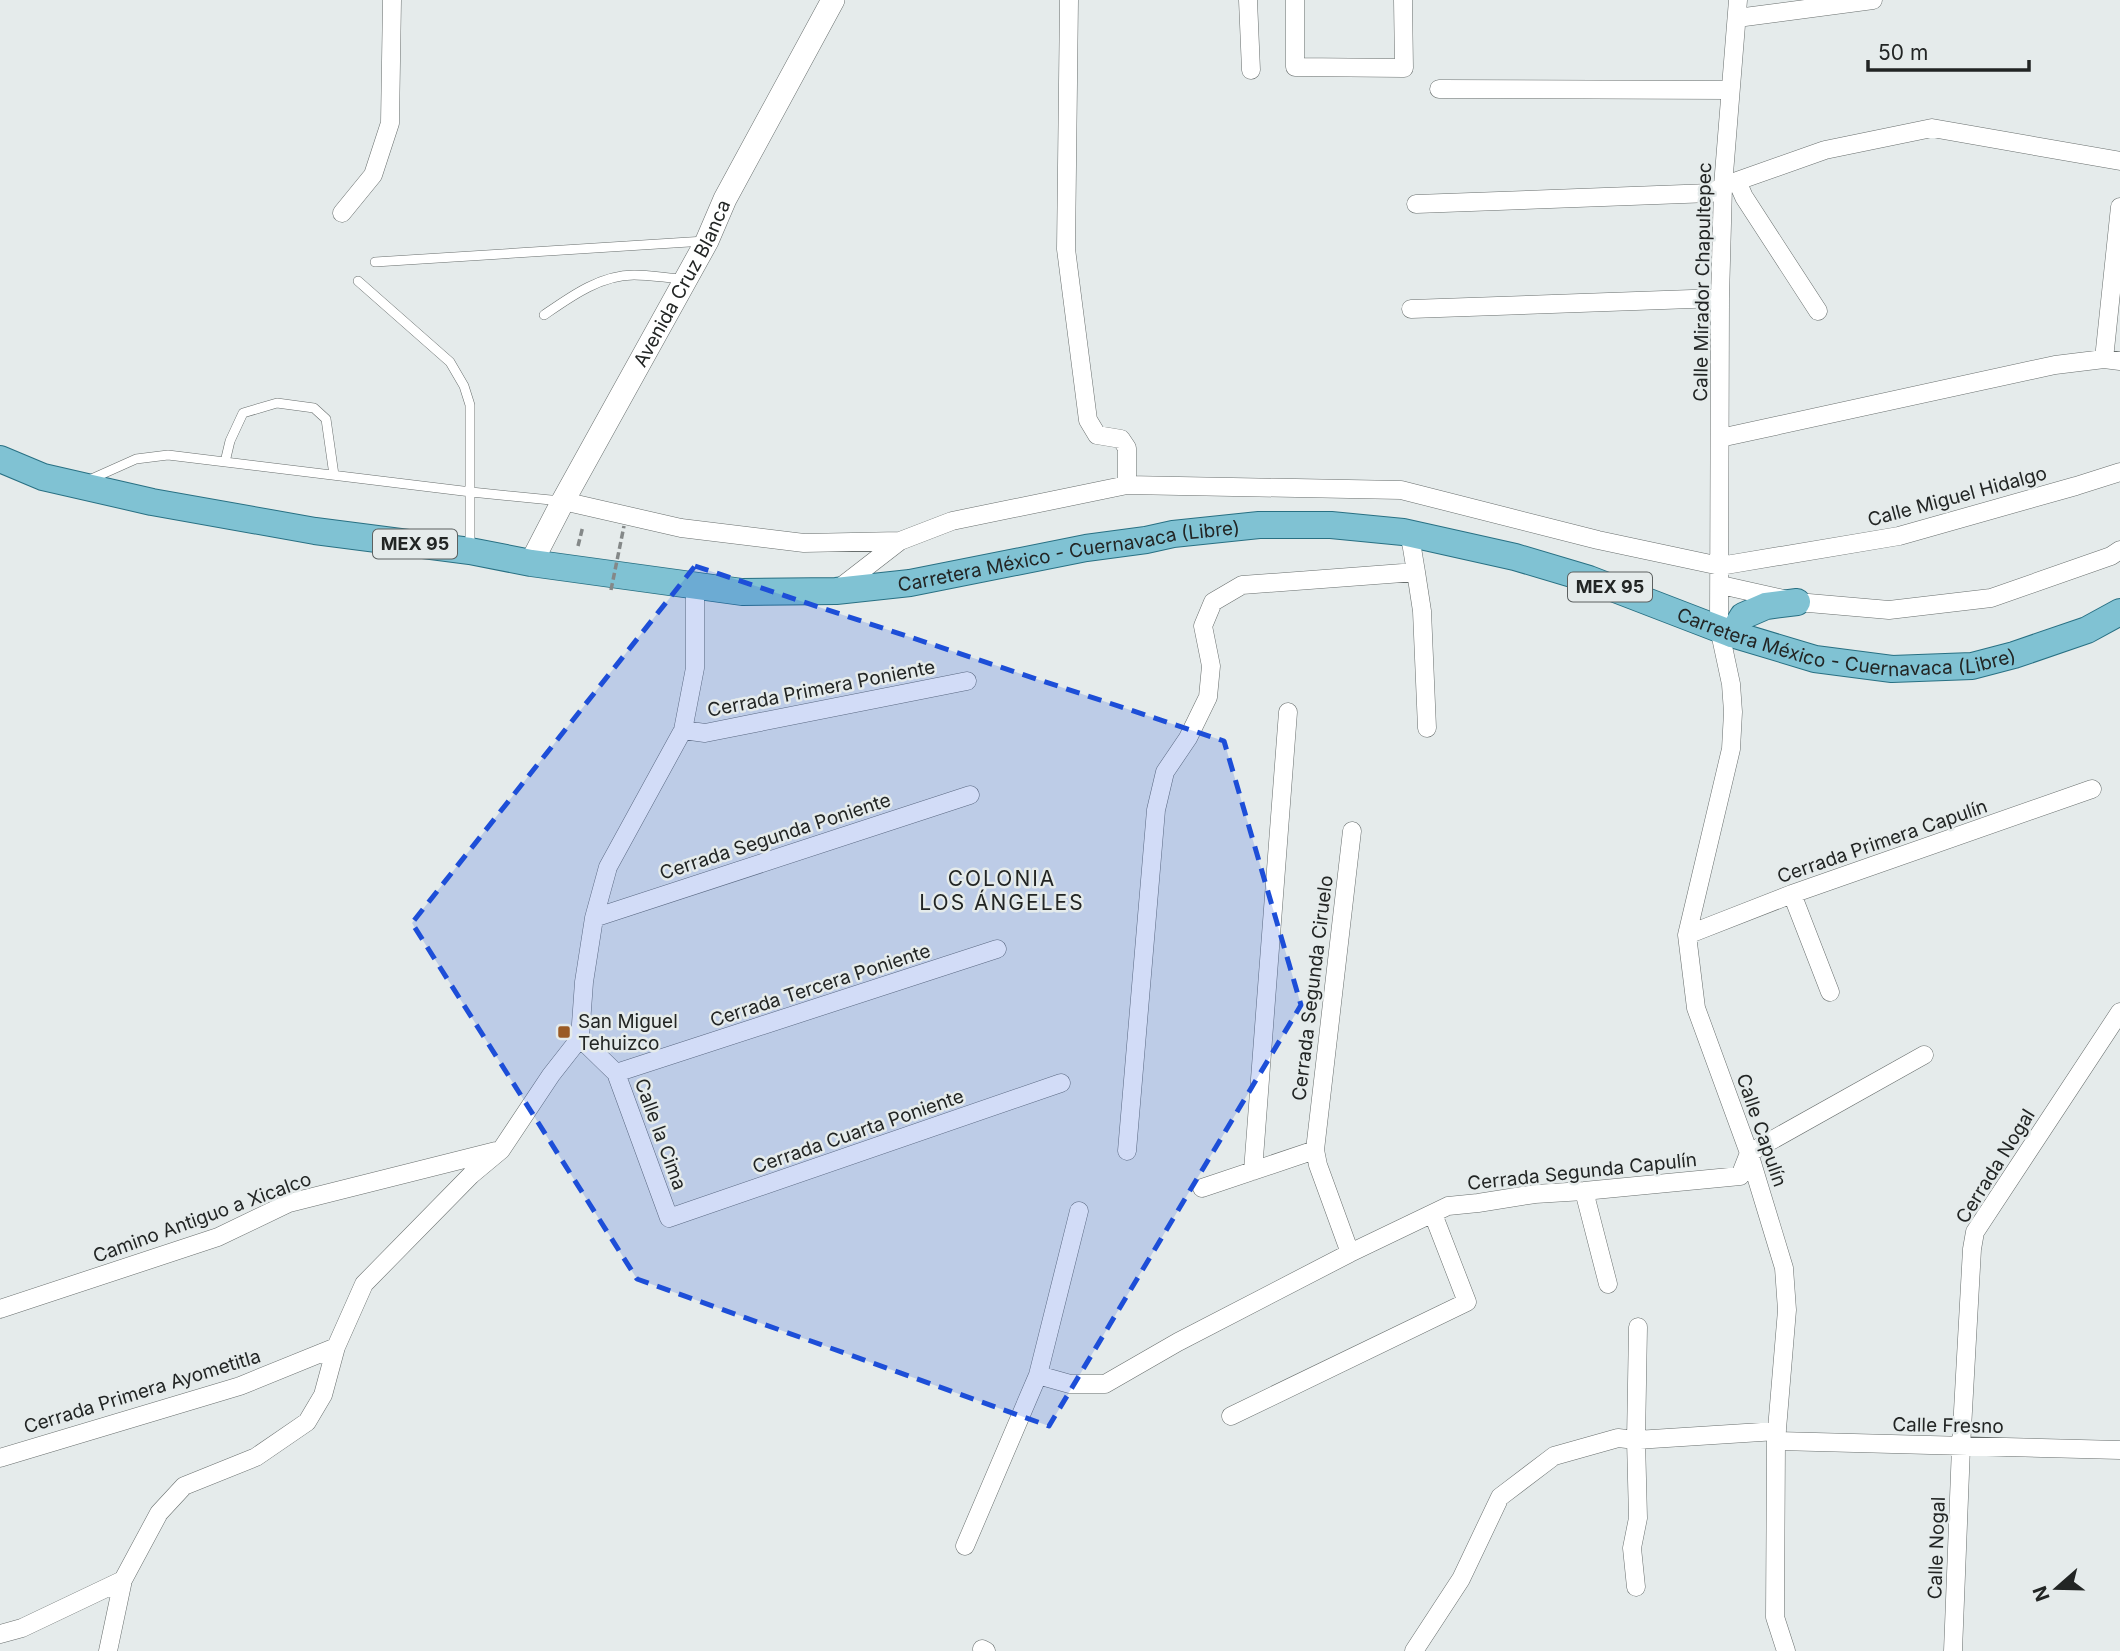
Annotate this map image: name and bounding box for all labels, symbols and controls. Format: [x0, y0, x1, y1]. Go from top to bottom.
scale bar [1868, 28, 2029, 72]
text: 50 m [1878, 40, 1928, 65]
street label: Calle Mirador Chapultepec [1689, 162, 1716, 402]
street label: Avenida Cruz Blanca [629, 196, 735, 371]
street label: Calle Miguel Hidalgo [1865, 461, 2049, 531]
street label: Carretera México - Cuernavaca (Libre) [897, 516, 1241, 596]
road number: MEX 95 [373, 530, 457, 558]
road number: MEX 95 [1568, 572, 1652, 602]
street label: Carretera México - Cuernavaca (Libre) [1674, 603, 2018, 681]
street label: Cerrada Primera Poniente [705, 655, 937, 722]
street label: Cerrada Segunda Poniente [657, 788, 894, 885]
street label: Cerrada Primera Capulín [1774, 795, 1990, 888]
district label: COLONIA LOS ÁNGELES [919, 866, 1085, 915]
street label: Cerrada Segunda Ciruelo [1287, 874, 1338, 1102]
street label: Cerrada Tercera Poniente [707, 939, 933, 1032]
place label: San Miguel Tehuizco [578, 1010, 678, 1055]
marker: San Miguel Tehuizco [556, 1024, 572, 1040]
street label: Calle Capulín [1731, 1071, 1792, 1190]
street label: Calle la Cima [630, 1075, 691, 1193]
street label: Cerrada Cuarta Poniente [749, 1084, 967, 1178]
street label: Cerrada Nogal [1951, 1105, 2040, 1228]
street label: Cerrada Segunda Capulín [1466, 1148, 1698, 1195]
street label: Camino Antiguo a Xicalco [90, 1167, 314, 1268]
street label: Cerrada Primera Ayometitla [21, 1344, 263, 1439]
street label: Calle Fresno [1892, 1413, 2004, 1438]
street label: Calle Nogal [1923, 1496, 1950, 1600]
north arrow [2022, 1553, 2092, 1623]
text: N [2028, 1583, 2055, 1604]

